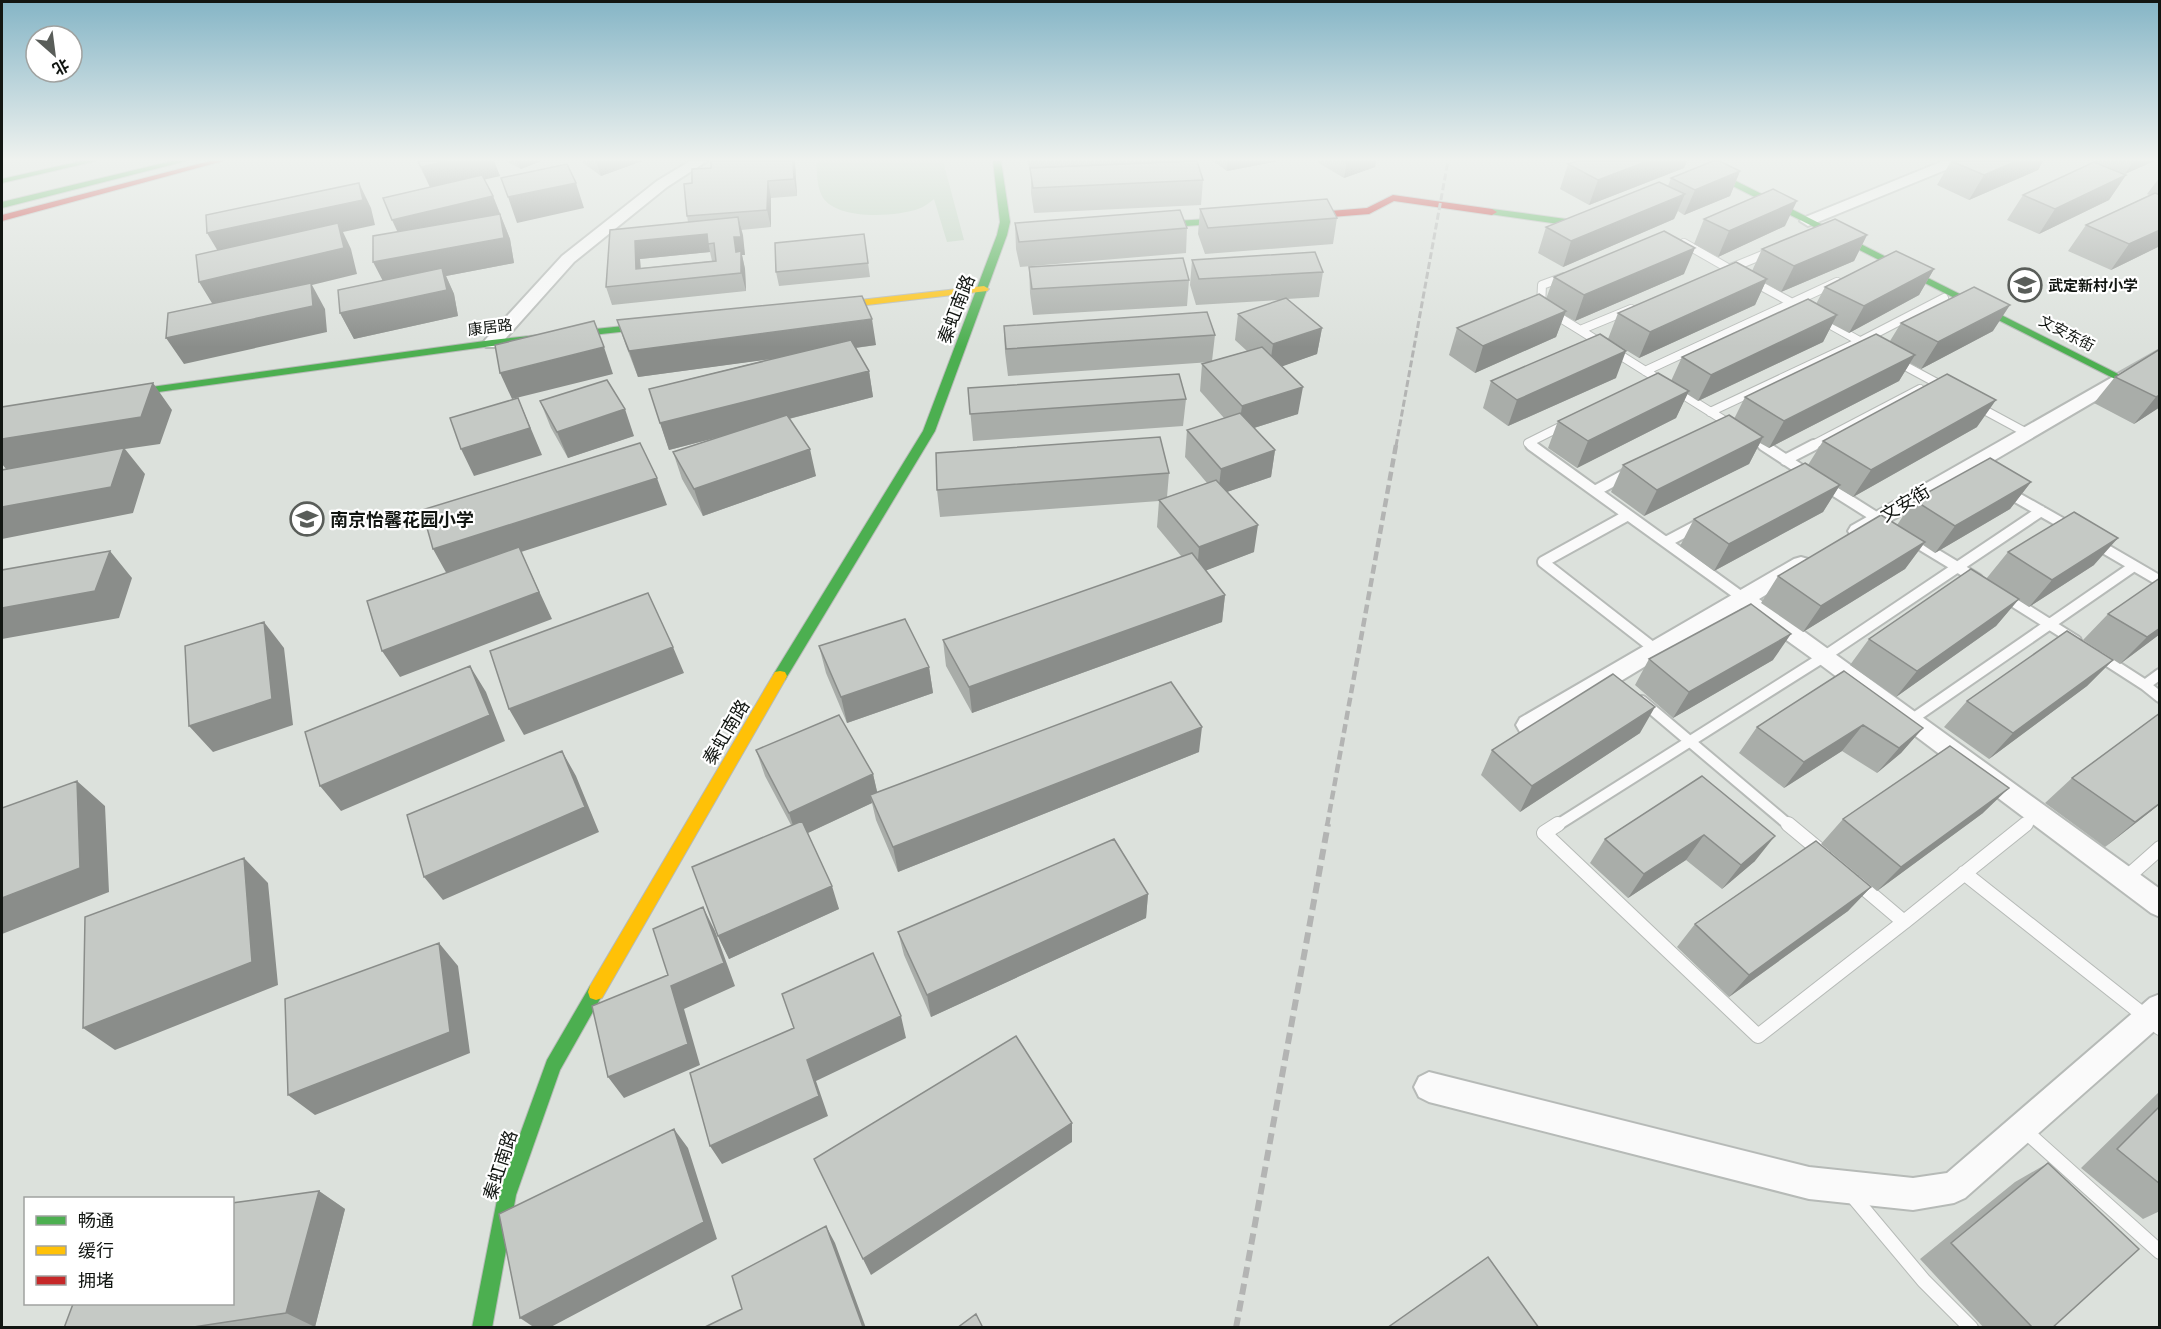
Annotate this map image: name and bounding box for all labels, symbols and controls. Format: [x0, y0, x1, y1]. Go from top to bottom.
north arrow [24, 24, 84, 84]
text: 北 [49, 55, 73, 80]
school or university icon: 武定新村小学 [2007, 267, 2043, 303]
street label: 秦虹南路 [932, 271, 980, 347]
place label: 武定新村小学 [2048, 276, 2138, 295]
street label: 文安东街 [2036, 311, 2098, 355]
street label: 康居路 [467, 315, 513, 339]
street label: 文安街 [1876, 479, 1934, 527]
school or university icon: 南京怡馨花园小学 [289, 501, 325, 537]
place label: 南京怡馨花园小学 [330, 508, 474, 531]
street label: 秦虹南路 [698, 695, 754, 769]
street label: 秦虹南路 [478, 1127, 522, 1203]
legend [24, 1197, 234, 1305]
text: 畅通 [78, 1209, 114, 1232]
text: 缓行 [78, 1239, 114, 1262]
text: 拥堵 [78, 1269, 114, 1292]

